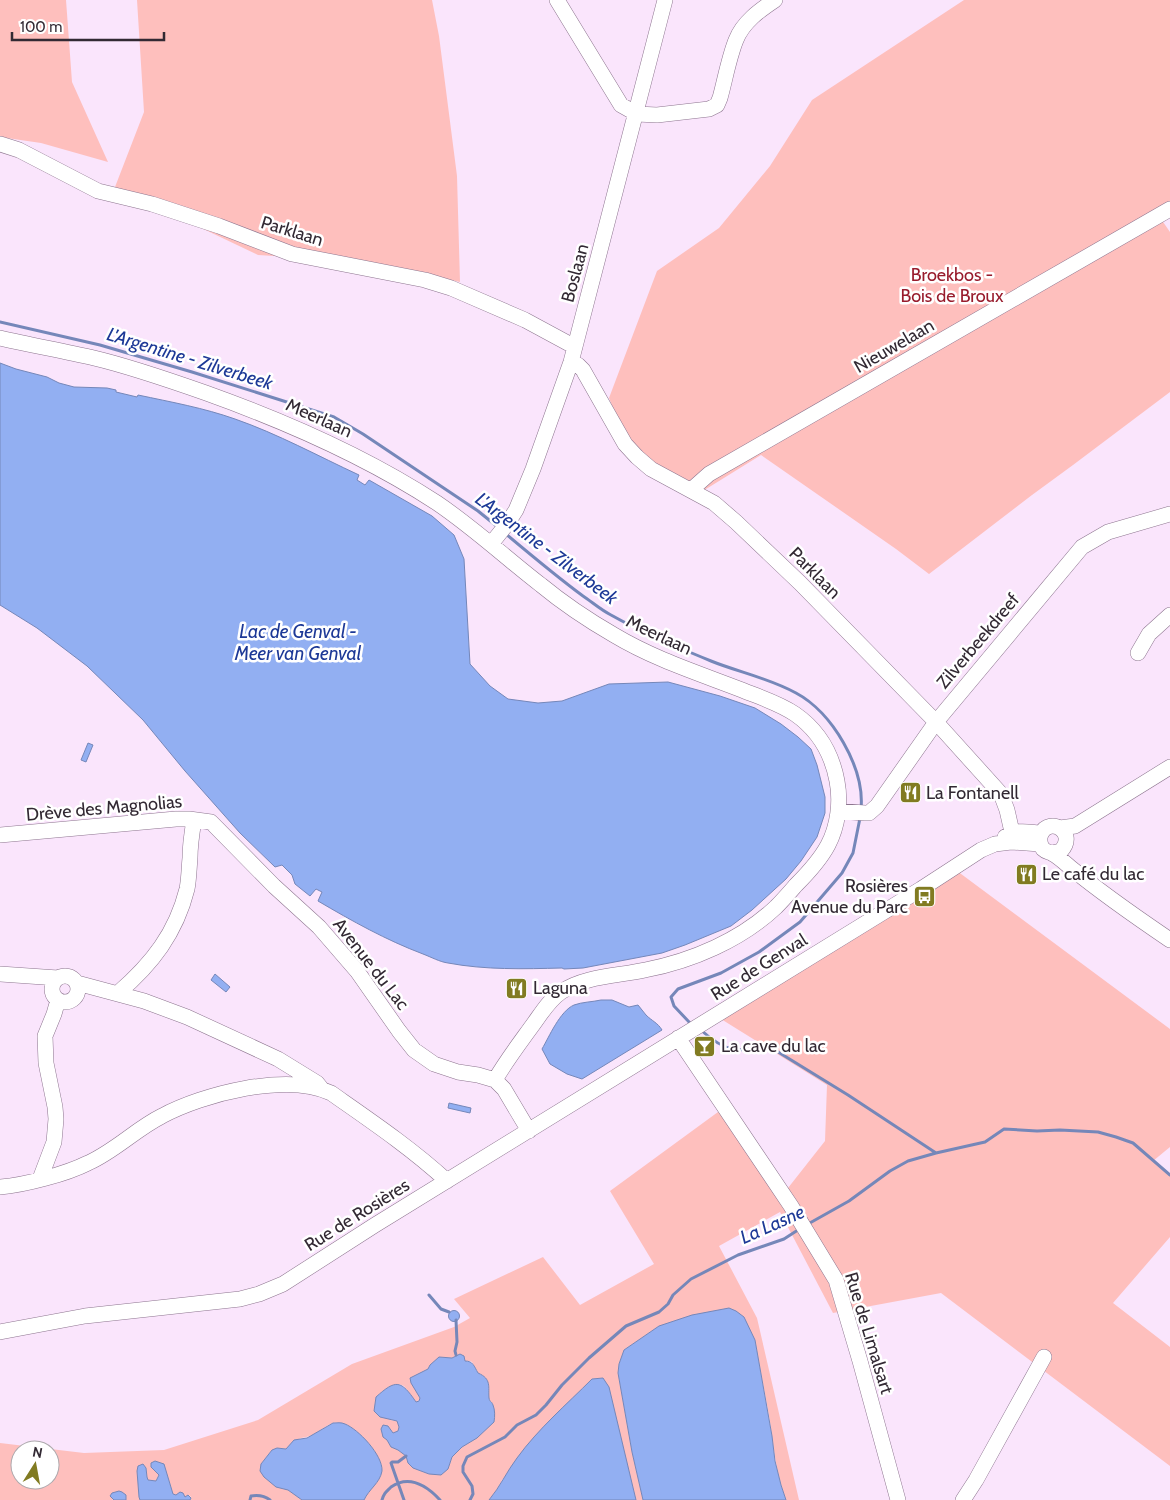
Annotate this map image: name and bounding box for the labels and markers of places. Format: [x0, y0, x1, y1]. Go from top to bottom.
restaurant icon: La Fontanell [898, 781, 922, 805]
place label: La Fontanell [926, 782, 1019, 804]
restaurant icon: Le café du lac [1014, 862, 1038, 886]
place label: Le café du lac [1042, 863, 1144, 885]
place label: Rosières Avenue du Parc [791, 875, 908, 918]
bus stop icon: Rosières Avenue du Parc [912, 884, 936, 908]
restaurant icon: Laguna [505, 976, 529, 1000]
place label: Laguna [533, 977, 588, 999]
bar icon: La cave du lac [693, 1034, 717, 1058]
place label: La cave du lac [721, 1035, 826, 1057]

